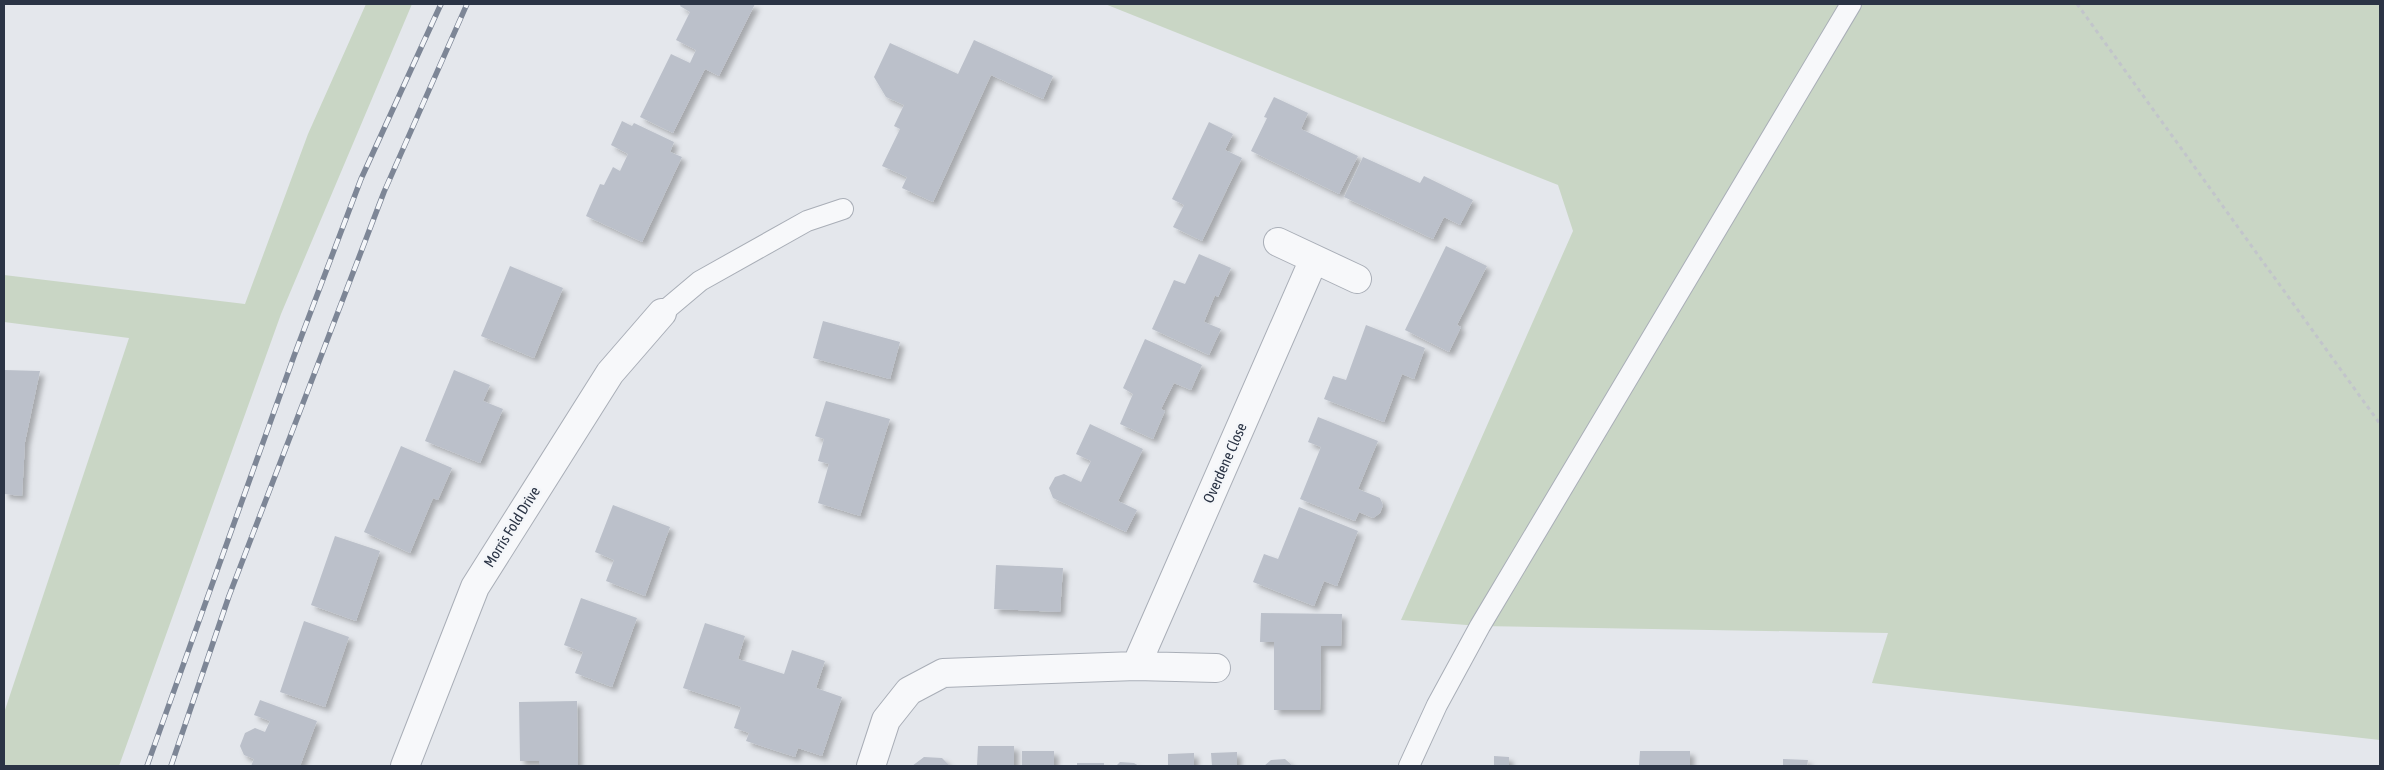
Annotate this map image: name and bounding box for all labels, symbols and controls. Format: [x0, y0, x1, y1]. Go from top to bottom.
street label: Overdene Close [1199, 420, 1250, 505]
street label: Morris Fold Drive [480, 483, 543, 570]

